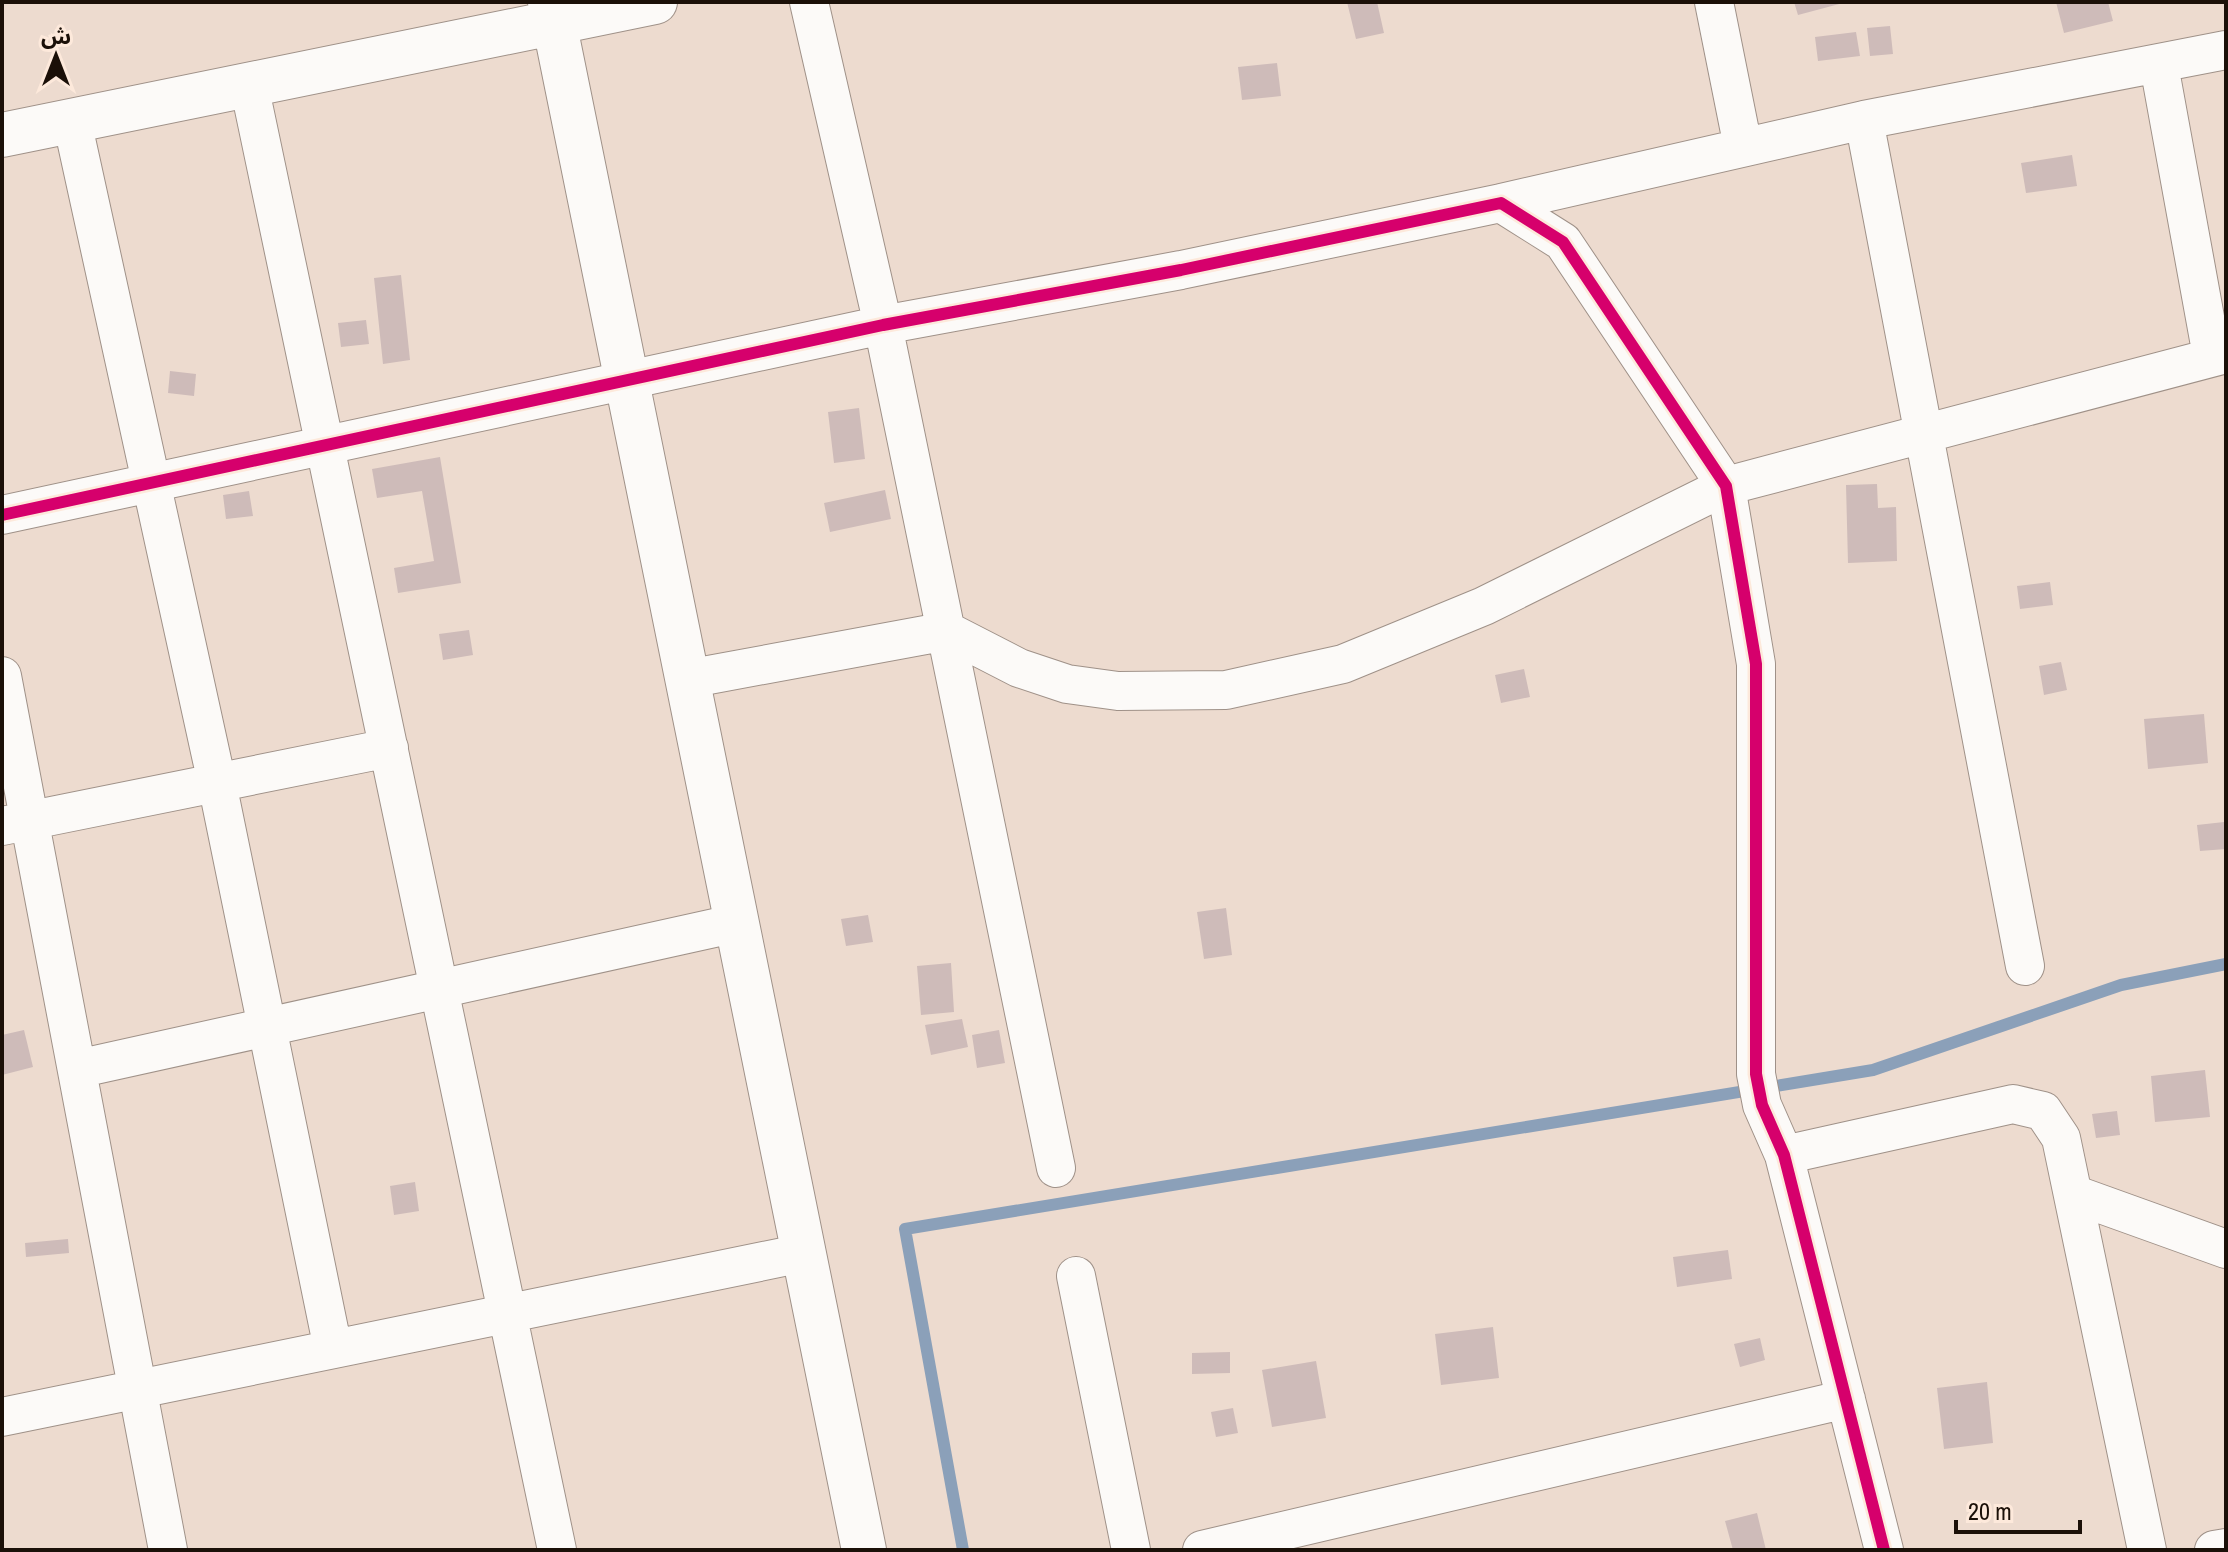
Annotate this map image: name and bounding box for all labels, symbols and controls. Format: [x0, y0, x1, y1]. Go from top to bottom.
north arrow [16, 16, 96, 96]
text: ش [41, 21, 71, 51]
scale bar [1956, 1484, 2080, 1534]
text: 20 m [1968, 1495, 2012, 1527]

